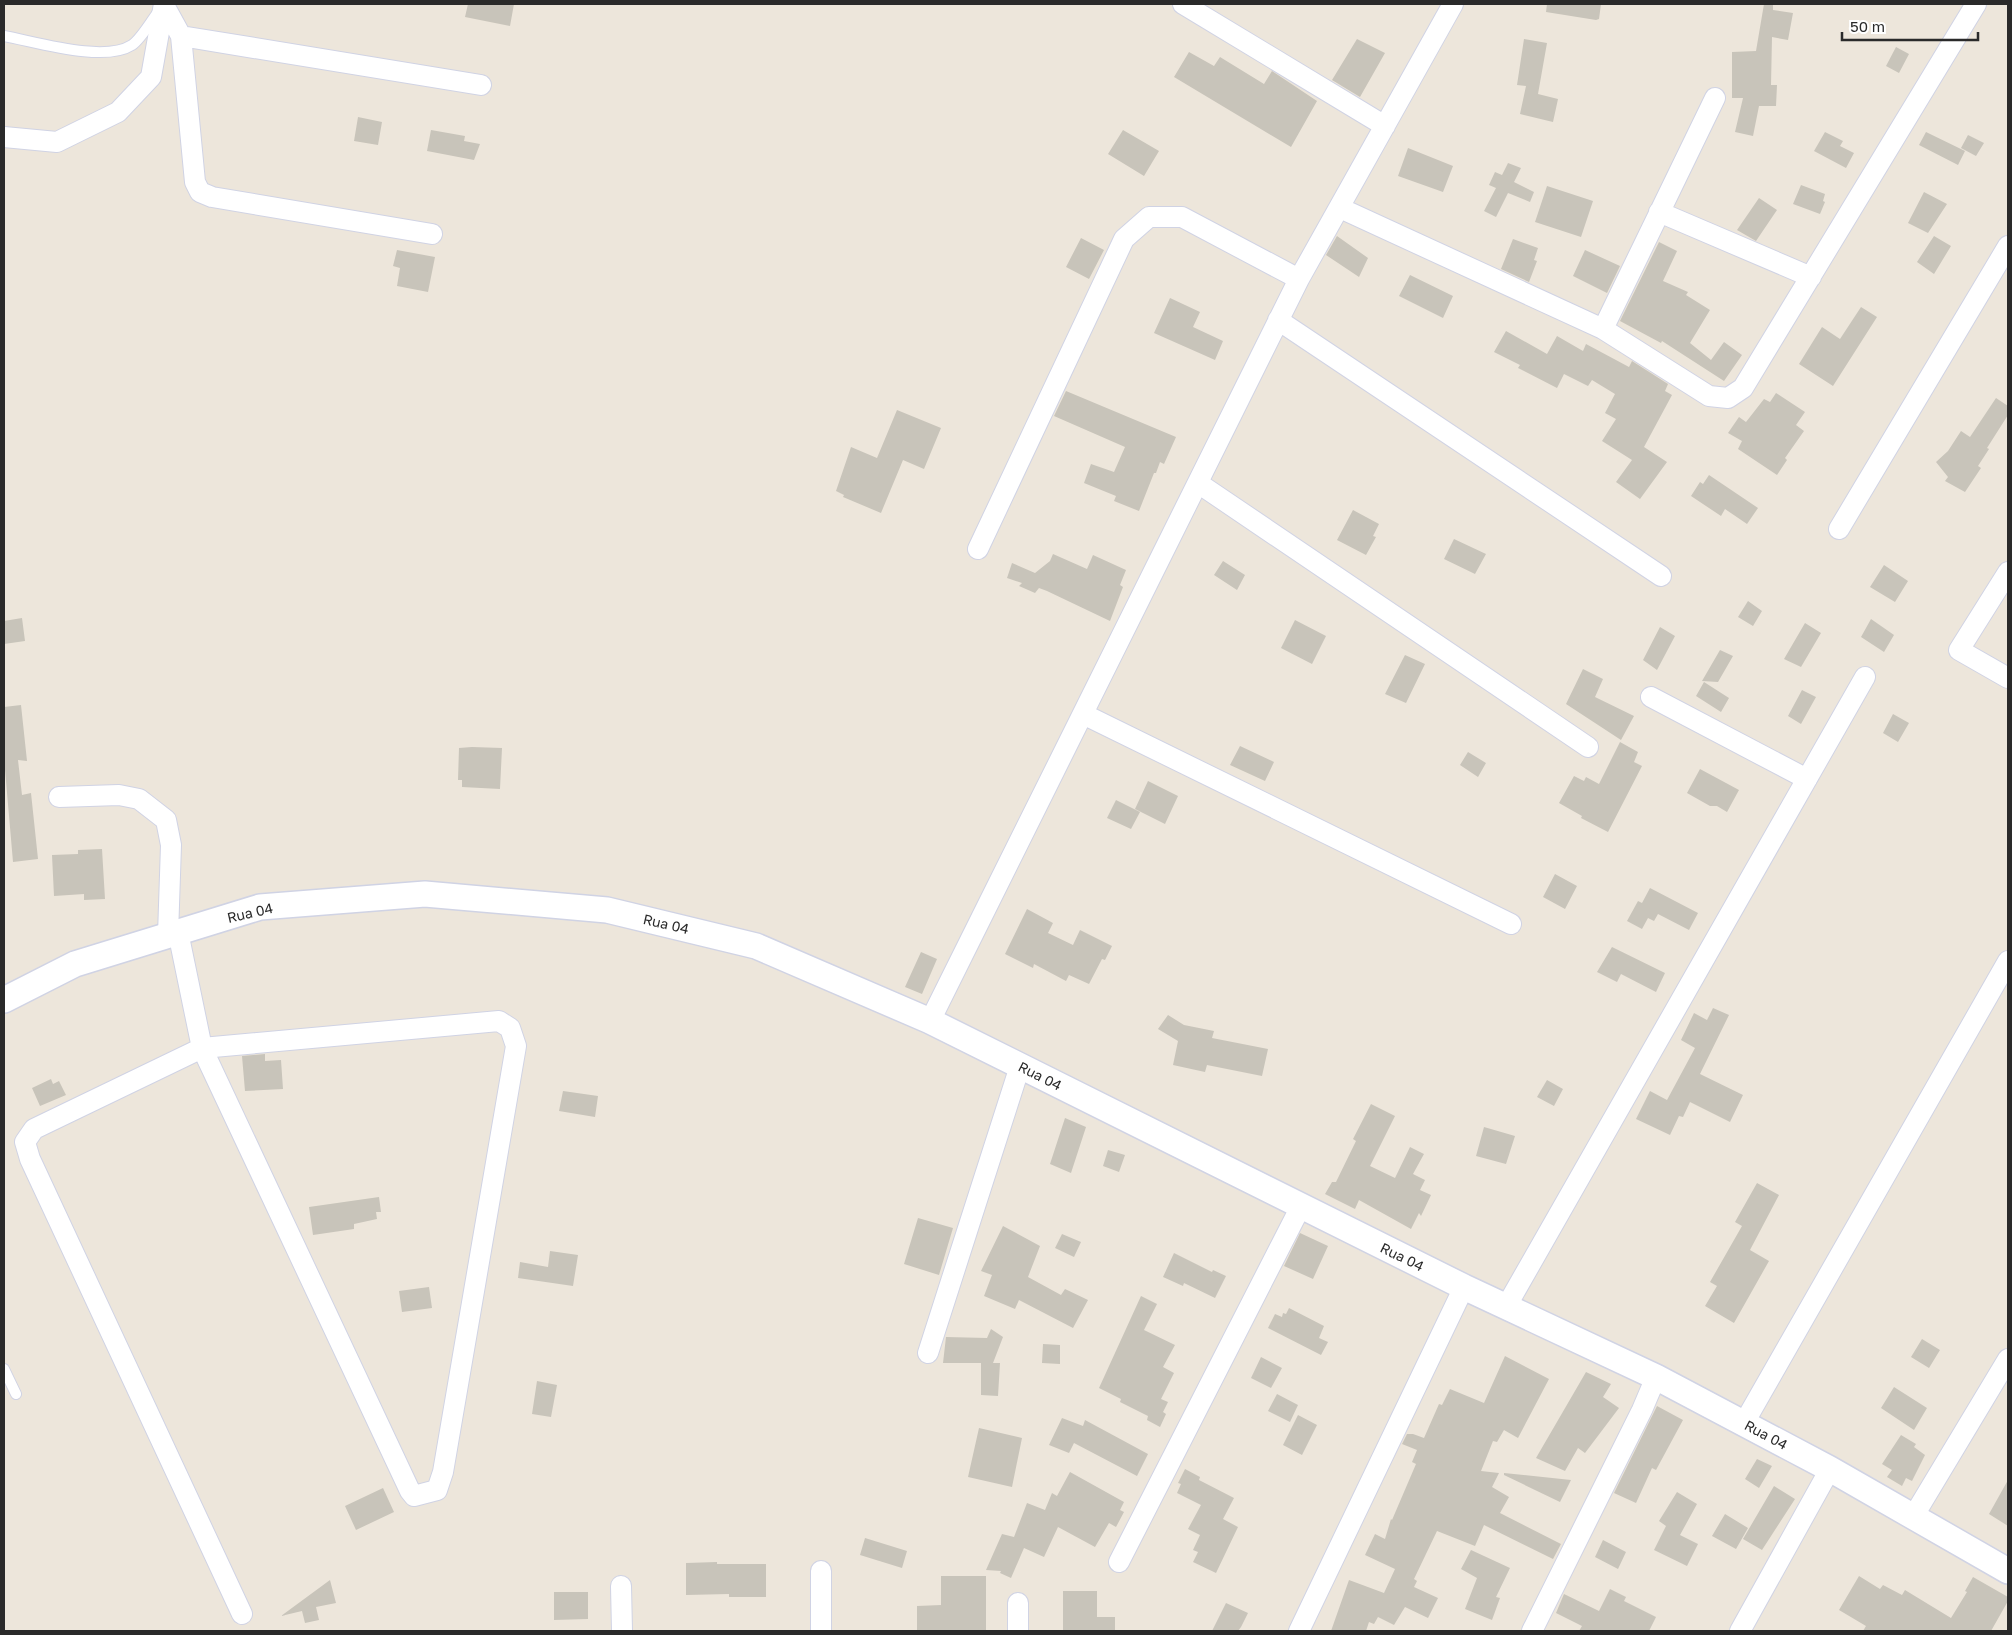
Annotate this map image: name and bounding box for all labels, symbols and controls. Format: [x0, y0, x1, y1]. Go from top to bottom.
scale bar [1842, 10, 1978, 42]
text: 50 m [1850, 17, 1885, 35]
street label: Rua 04 [225, 899, 274, 926]
street label: Rua 04 [642, 910, 691, 937]
street label: Rua 04 [1016, 1057, 1065, 1094]
street label: Rua 04 [1378, 1239, 1427, 1274]
street label: Rua 04 [1742, 1416, 1791, 1453]

